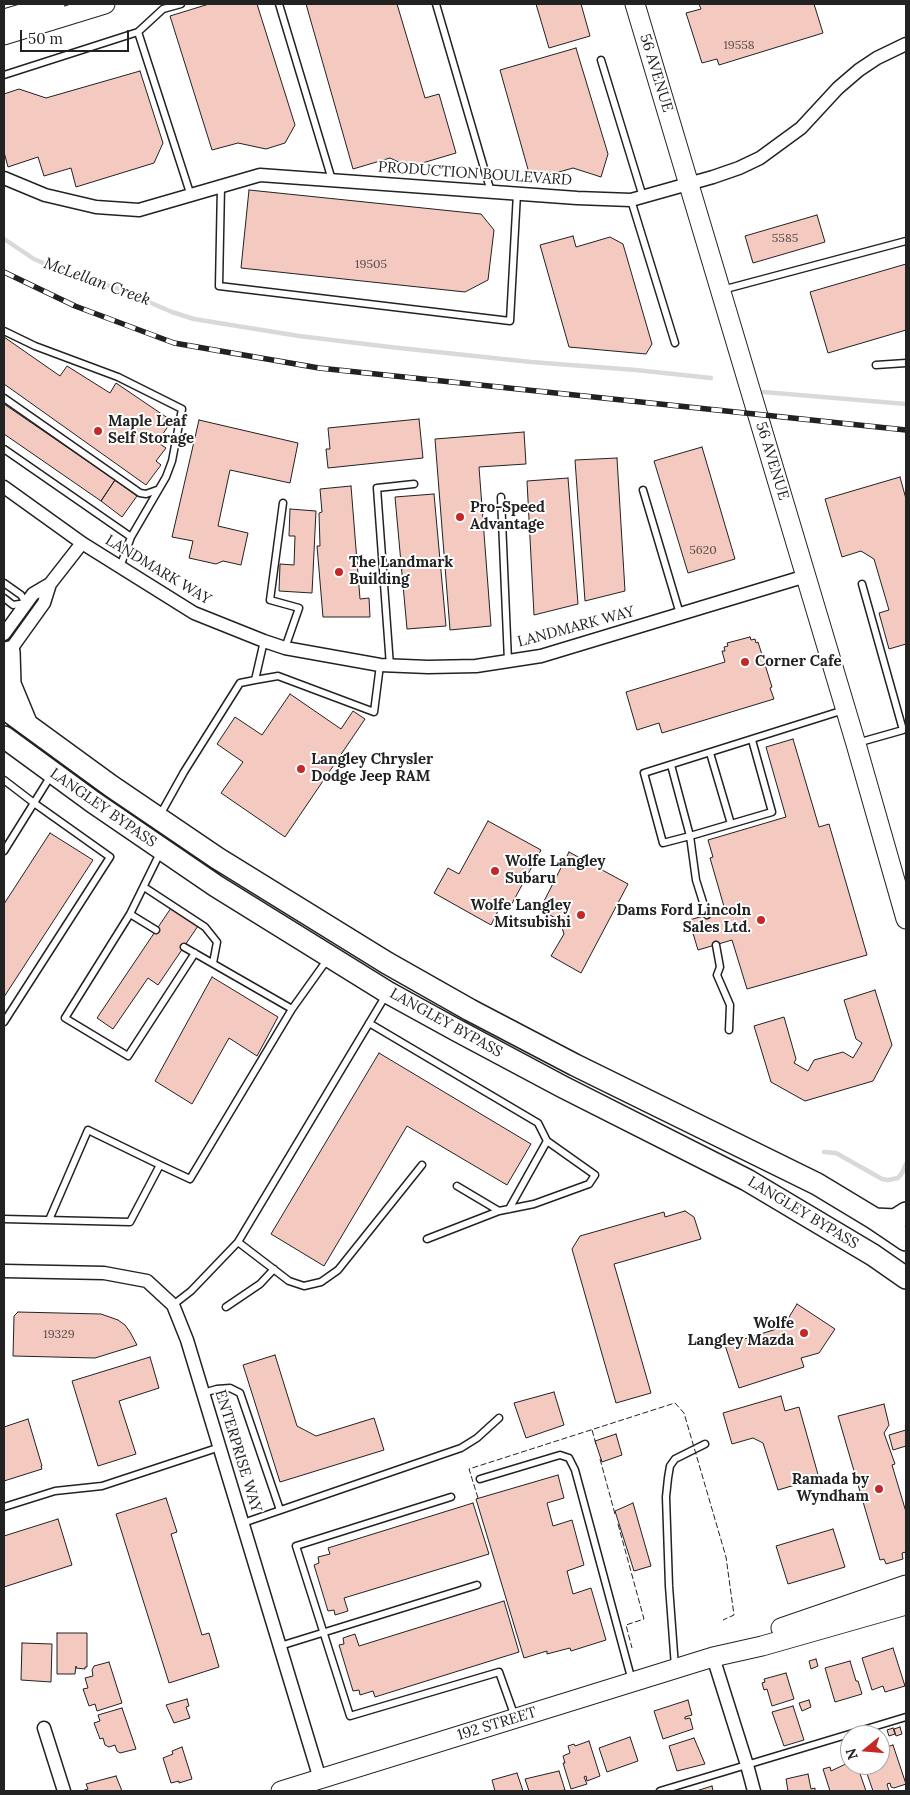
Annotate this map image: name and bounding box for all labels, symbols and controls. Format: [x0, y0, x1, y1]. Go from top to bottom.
scale bar [22, 20, 131, 52]
text: 50 m [28, 29, 63, 48]
street label: 56 AVENUE [636, 32, 676, 114]
house number: 19558 [723, 39, 755, 53]
street label: PRODUCTION BOULEVARD [378, 158, 572, 190]
house number: 5585 [772, 232, 798, 246]
water label: McLellan Creek [41, 254, 153, 310]
house number: 19505 [355, 258, 387, 272]
place label: Maple Leaf Self Storage [108, 413, 194, 448]
street label: 56 AVENUE [752, 420, 792, 502]
marker: Maple Leaf Self Storage [92, 425, 104, 437]
place label: Pro-Speed Advantage [470, 499, 545, 534]
marker: Pro-Speed Advantage [454, 511, 466, 523]
street label: LANDMARK WAY [102, 531, 214, 609]
house number: 5620 [689, 544, 717, 558]
place label: The Landmark Building [349, 554, 453, 589]
marker: The Landmark Building [333, 566, 345, 578]
street label: LANDMARK WAY [516, 603, 636, 651]
place label: Corner Cafe [755, 653, 841, 671]
marker: Corner Cafe [739, 656, 751, 668]
place label: Langley Chrysler Dodge Jeep RAM [311, 751, 433, 786]
marker: Langley Chrysler Dodge Jeep RAM [295, 763, 307, 775]
street label: LANGLEY BYPASS [46, 764, 160, 852]
place label: Wolfe Langley Subaru [505, 853, 605, 888]
marker: Wolfe Langley Subaru [489, 865, 501, 877]
place label: Wolfe Langley Mitsubishi [471, 897, 571, 932]
place label: Dams Ford Lincoln Sales Ltd. [616, 902, 751, 937]
marker: Wolfe Langley Mitsubishi [575, 909, 587, 921]
marker: Dams Ford Lincoln Sales Ltd. [755, 914, 767, 926]
street label: LANGLEY BYPASS [387, 985, 505, 1061]
street label: LANGLEY BYPASS [744, 1173, 862, 1253]
place label: Wolfe Langley Mazda [688, 1315, 794, 1350]
marker: Wolfe Langley Mazda [798, 1327, 810, 1339]
house number: 19329 [43, 1328, 75, 1342]
street label: ENTERPRISE WAY [211, 1388, 265, 1514]
place label: Ramada by Wyndham [792, 1471, 869, 1506]
marker: Ramada by Wyndham [873, 1483, 885, 1495]
street label: 192 STREET [455, 1703, 539, 1745]
north arrow [840, 1725, 890, 1775]
text: N [841, 1746, 862, 1762]

